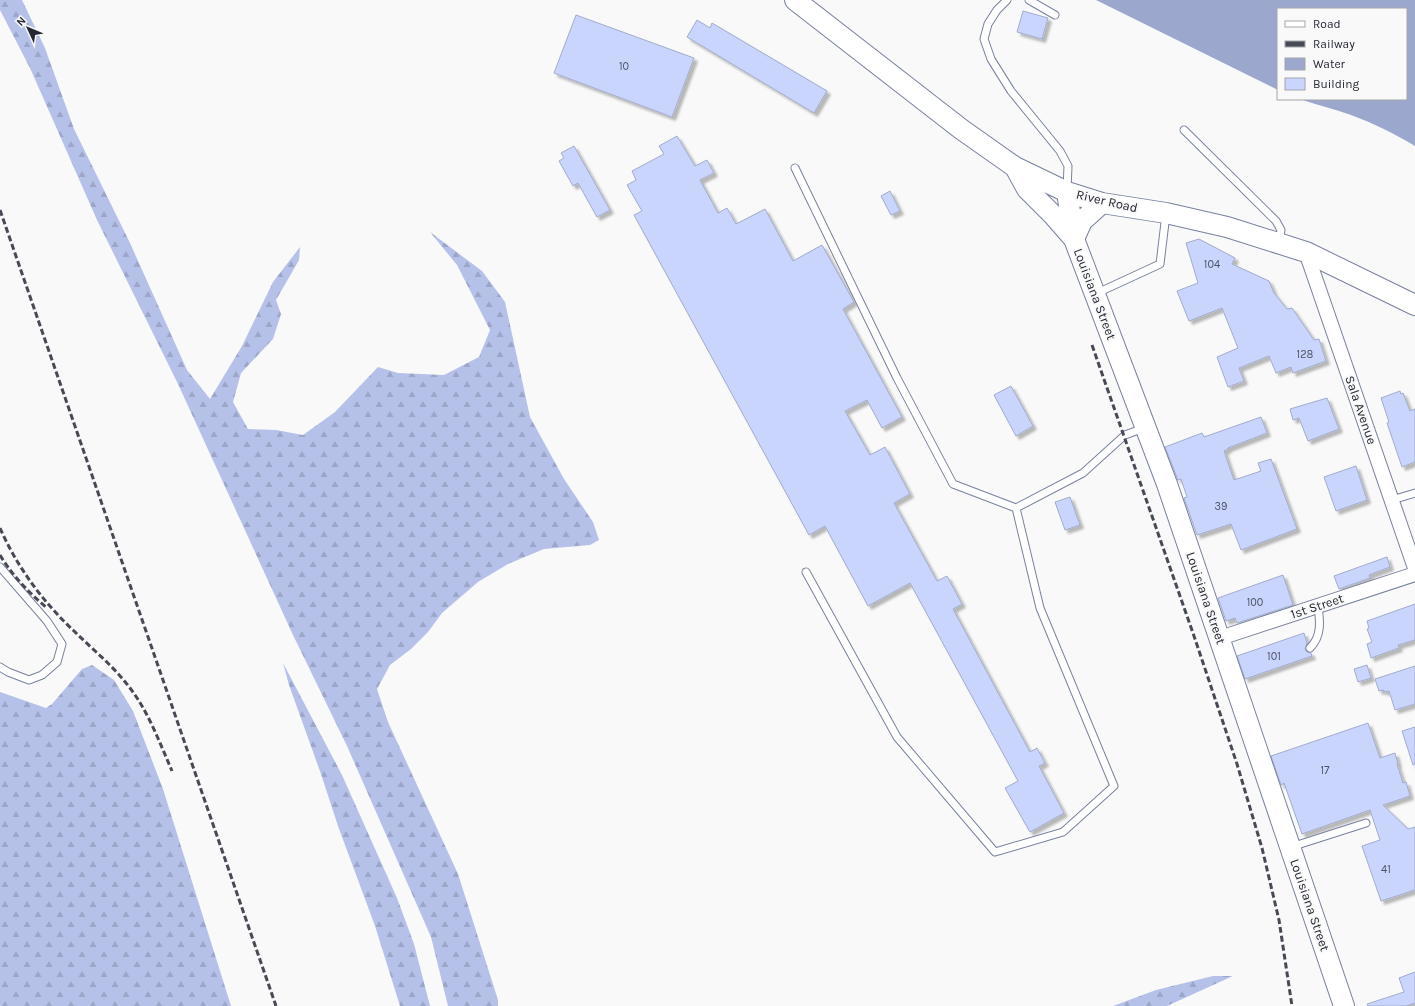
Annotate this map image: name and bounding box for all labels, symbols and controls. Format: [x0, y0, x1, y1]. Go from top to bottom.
north arrow [8, 8, 48, 48]
legend [1277, 8, 1407, 100]
text: N [14, 14, 29, 29]
text: Road [1313, 17, 1341, 31]
text: Railway [1313, 37, 1355, 51]
text: Water [1313, 57, 1346, 71]
house number: 10 [619, 60, 629, 73]
text: Building [1313, 77, 1360, 91]
street label: River Road [1075, 187, 1139, 215]
street label: Louisiana Street [1071, 246, 1119, 342]
house number: 104 [1204, 258, 1220, 271]
house number: 128 [1297, 348, 1314, 361]
street label: Sala Avenue [1342, 374, 1380, 447]
house number: 39 [1215, 500, 1227, 513]
street label: Louisiana Street [1183, 550, 1229, 646]
street label: 1st Street [1289, 590, 1345, 622]
house number: 100 [1247, 596, 1263, 609]
house number: 101 [1267, 650, 1281, 663]
house number: 17 [1321, 764, 1329, 777]
street label: Louisiana Street [1287, 857, 1333, 953]
house number: 41 [1381, 863, 1391, 876]

